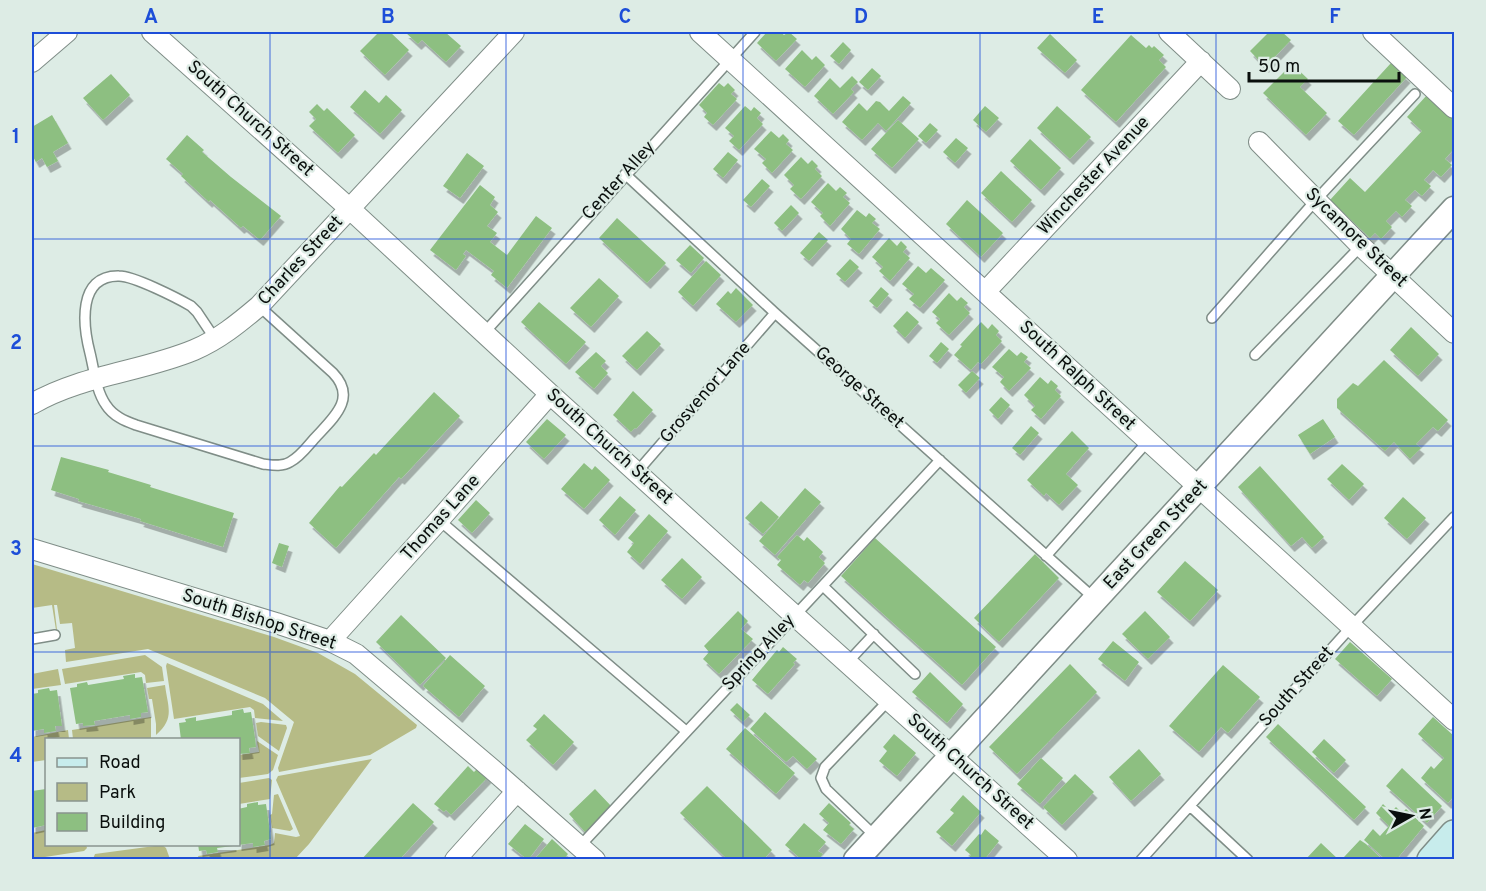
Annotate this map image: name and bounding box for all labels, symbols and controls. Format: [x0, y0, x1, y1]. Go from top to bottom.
text: A [144, 5, 158, 31]
text: B [381, 5, 395, 31]
text: C [619, 5, 631, 31]
text: D [854, 5, 868, 31]
text: E [1092, 5, 1104, 31]
text: F [1329, 5, 1341, 31]
scale bar [1249, 45, 1399, 83]
street label: South Church Street [182, 56, 318, 182]
text: 50 m [1258, 56, 1300, 79]
street label: Winchester Avenue [1033, 112, 1155, 240]
text: 1 [12, 125, 20, 151]
street label: Center Alley [577, 137, 661, 225]
street label: Sycamore Street [1300, 183, 1412, 293]
street label: Charles Street [253, 211, 349, 311]
street label: South Ralph Street [1014, 316, 1140, 436]
text: 2 [10, 331, 22, 357]
street label: Grosvenor Lane [656, 337, 756, 449]
street label: George Street [810, 342, 908, 434]
street label: South Church Street [541, 384, 677, 510]
street label: Thomas Lane [396, 470, 486, 566]
street label: East Green Street [1099, 475, 1213, 595]
text: 3 [10, 537, 22, 563]
street label: South Bishop Street [179, 584, 339, 656]
street label: Spring Alley [718, 610, 800, 696]
street label: South Street [1255, 642, 1339, 732]
street label: South Church Street [902, 709, 1038, 835]
legend [45, 738, 240, 846]
text: 4 [10, 744, 22, 770]
text: Road [99, 752, 141, 775]
text: Park [99, 782, 136, 805]
north arrow [1381, 786, 1441, 846]
text: N [1413, 807, 1435, 821]
text: Building [99, 812, 165, 835]

